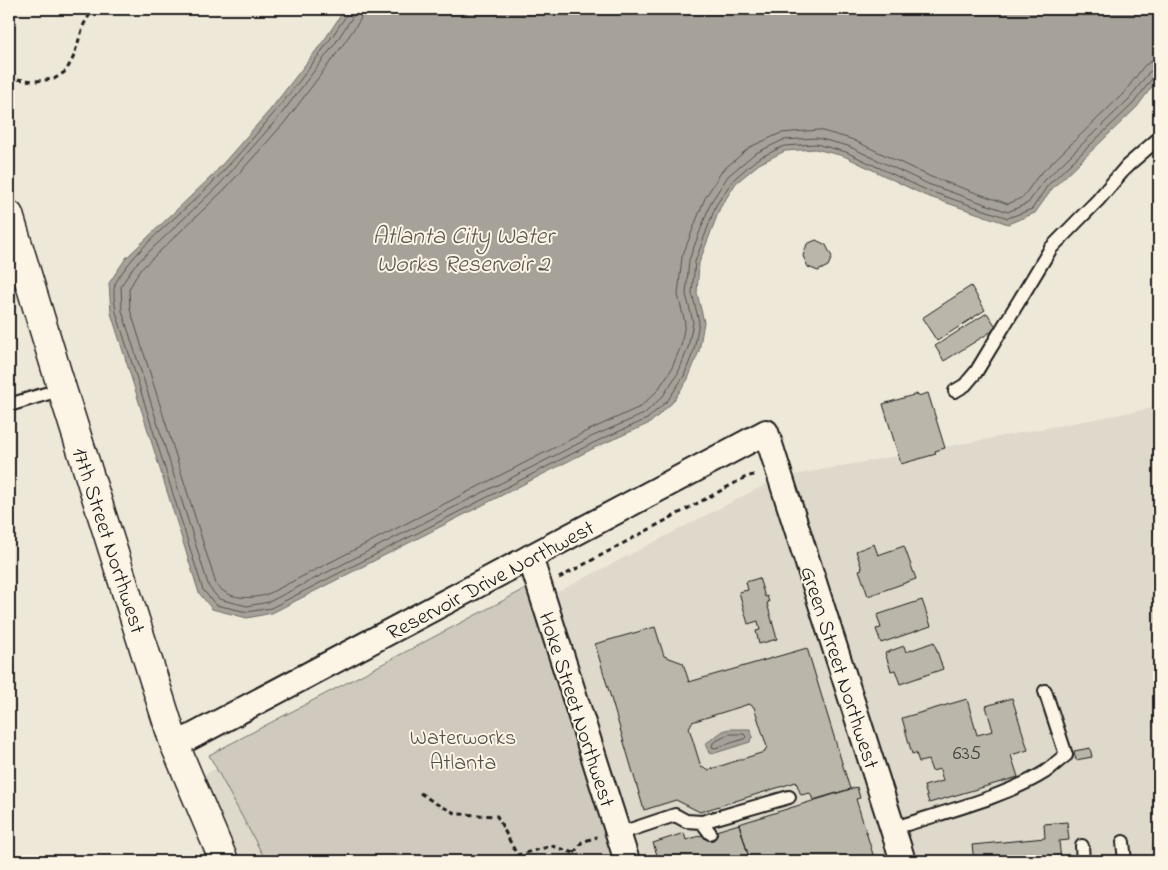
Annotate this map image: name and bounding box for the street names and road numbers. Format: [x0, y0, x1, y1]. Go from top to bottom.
street label: 17th Street Northwest [62, 444, 153, 639]
street label: Reservoir Drive Northwest [382, 513, 602, 650]
street label: Green Street Northwest [790, 562, 886, 774]
street label: Hoke Street Northwest [529, 608, 622, 812]

